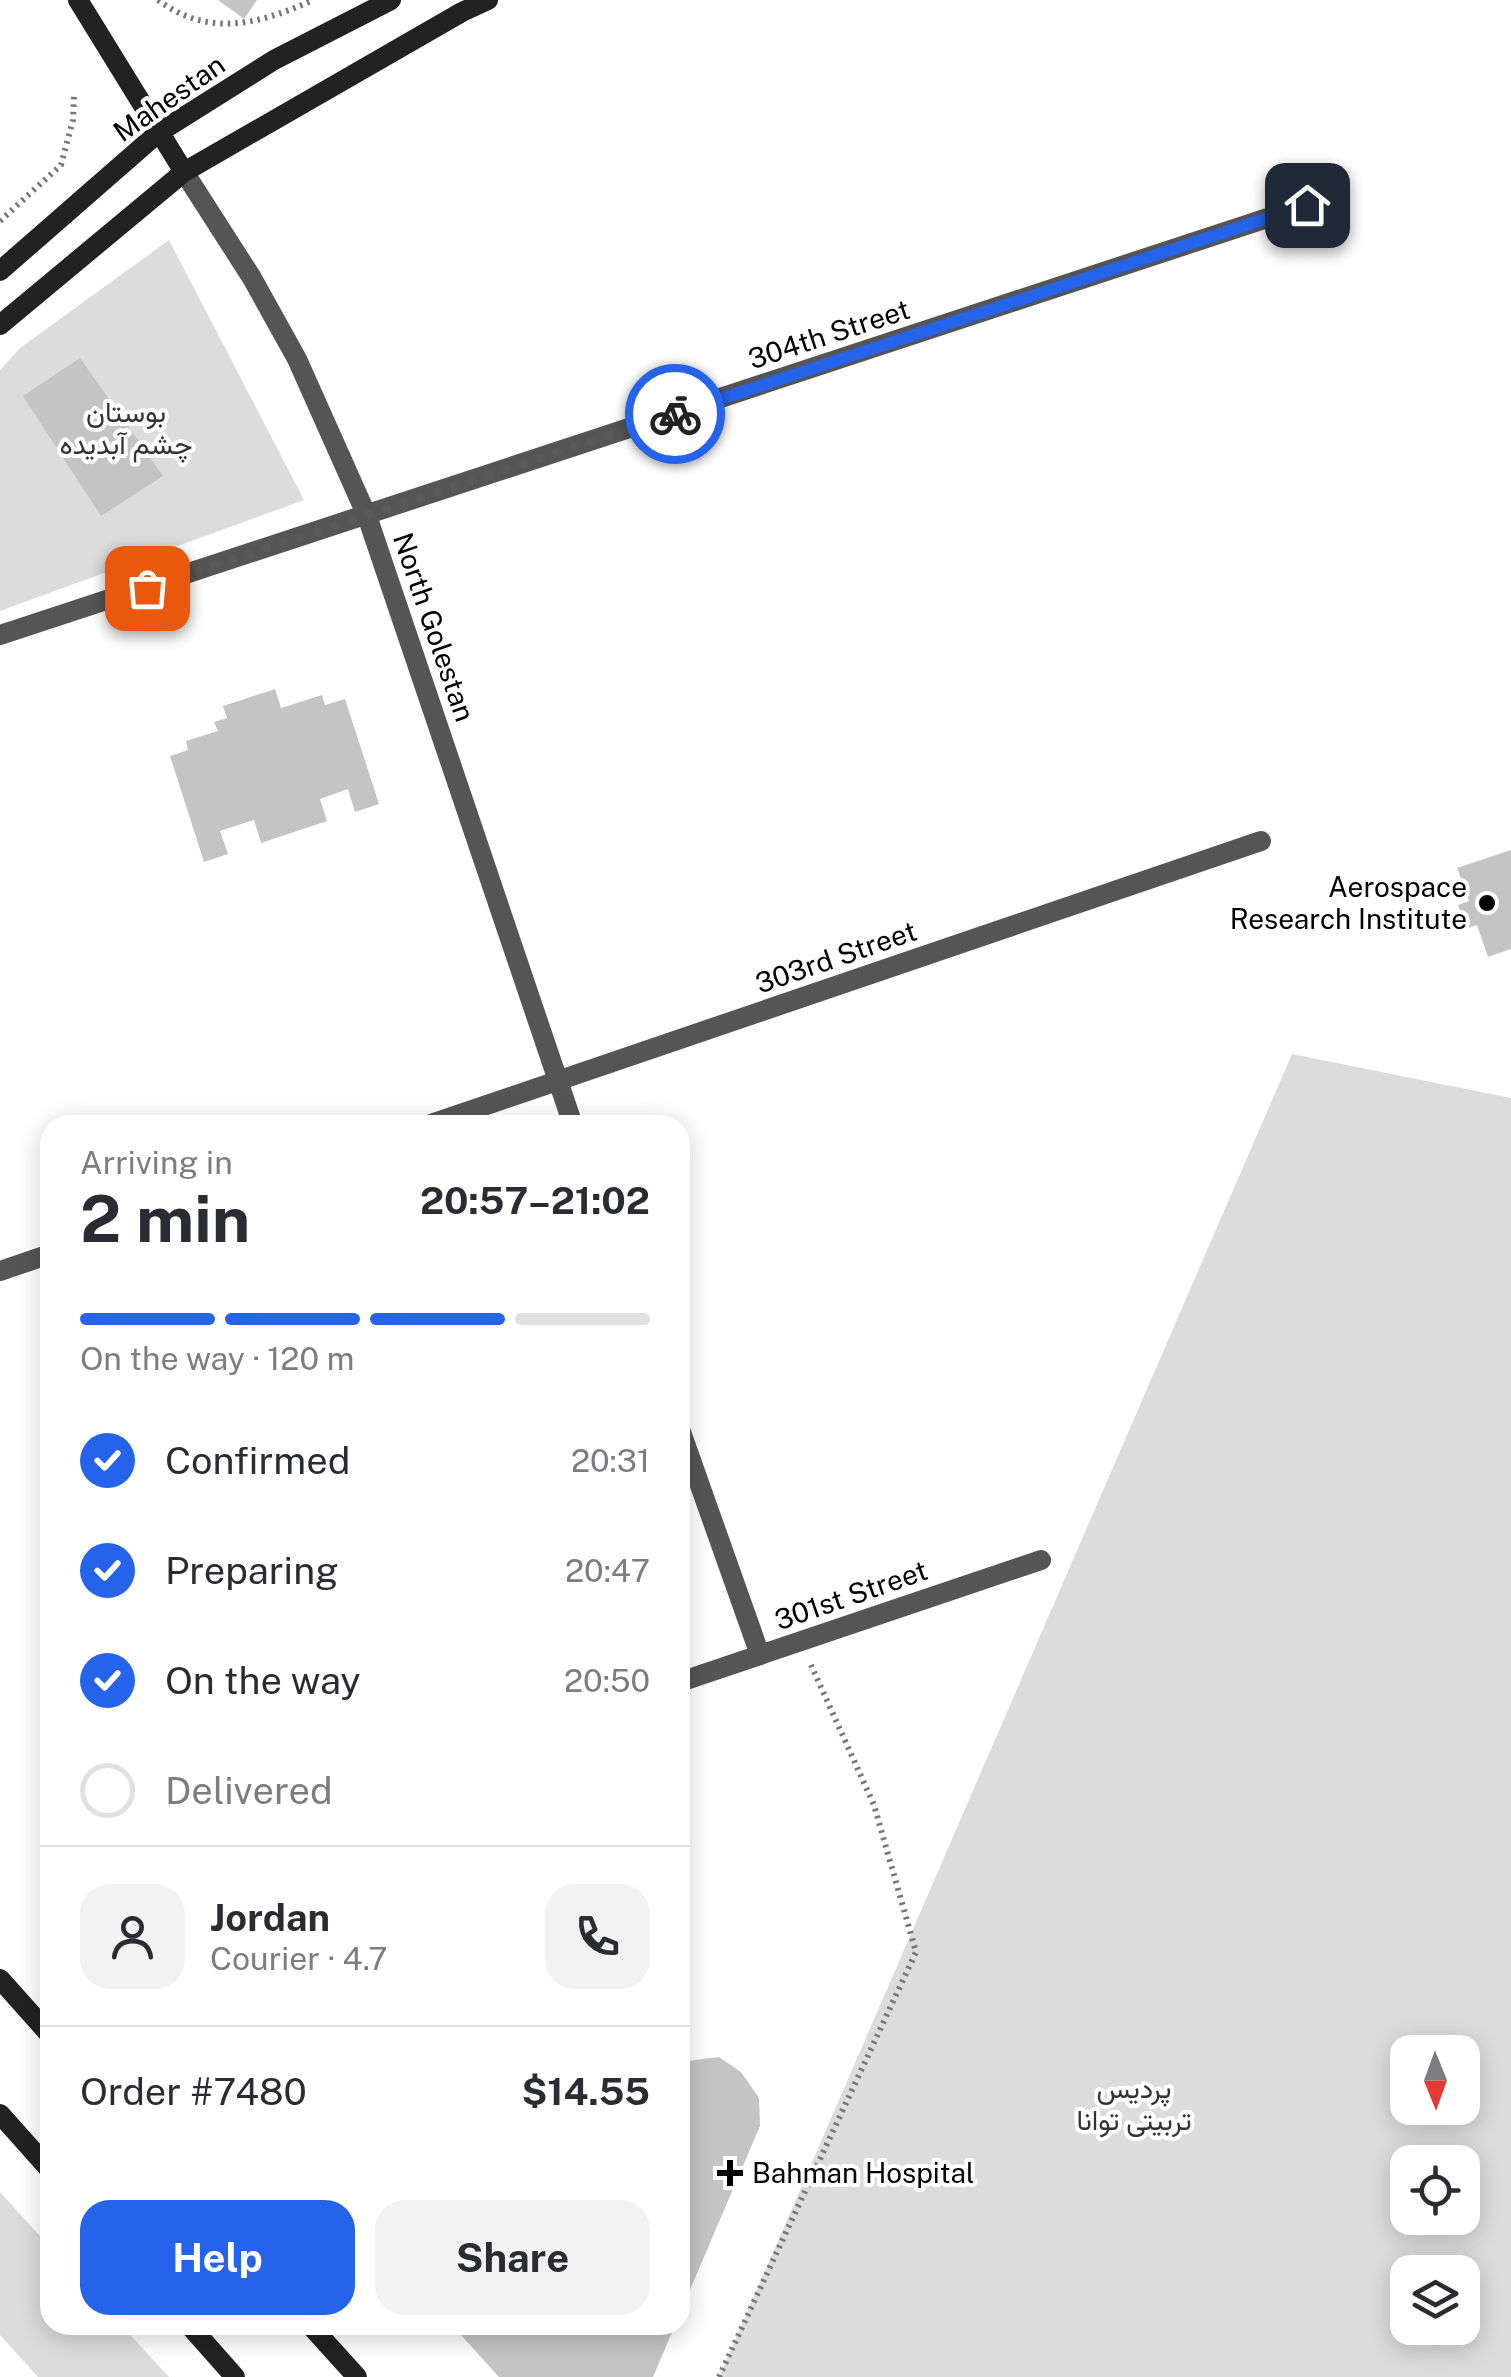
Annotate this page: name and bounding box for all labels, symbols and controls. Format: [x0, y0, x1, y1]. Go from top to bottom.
street label: Mahestan [107, 47, 231, 148]
pin [1265, 163, 1350, 248]
icon: home [1280, 178, 1335, 233]
street label: 304th Street [744, 292, 914, 375]
courier [625, 364, 725, 464]
icon: bike [648, 387, 703, 442]
park label: بوستان چشم آبدیده [59, 395, 193, 463]
street label: North Golestan [387, 528, 482, 725]
pin [105, 546, 190, 631]
icon: bag [120, 561, 175, 616]
place label: Aerospace Research Institute [1230, 870, 1467, 935]
marker: Aerospace Research Institute [1476, 892, 1498, 914]
street label: 303rd Street [751, 914, 921, 999]
text: Arriving in [80, 1144, 233, 1181]
text: 20:57–21:02 [420, 1178, 650, 1223]
text: 2 min [80, 1180, 250, 1257]
text: On the way · 120 m [80, 1340, 354, 1377]
icon: check [80, 1433, 135, 1488]
text: Confirmed [165, 1438, 350, 1483]
text: 20:31 [571, 1442, 650, 1479]
icon: check [80, 1543, 135, 1598]
text: Preparing [165, 1548, 339, 1593]
text: 20:47 [565, 1552, 650, 1589]
street label: 301st Street [770, 1553, 932, 1636]
icon: check [80, 1653, 135, 1708]
text: On the way [165, 1658, 361, 1703]
text: 20:50 [564, 1662, 650, 1699]
text: Delivered [165, 1768, 333, 1813]
button: person [80, 1884, 185, 1989]
button: phone [545, 1884, 650, 1989]
text: Jordan [210, 1895, 330, 1940]
text: Courier · 4.7 [210, 1940, 387, 1977]
north arrow [1390, 2035, 1480, 2125]
map controls [1390, 2035, 1480, 2345]
text: Order #7480 [80, 2069, 307, 2114]
text: $14.55 [521, 2069, 650, 2114]
park label: پردیس تربیتی توانا [1077, 2071, 1192, 2138]
button: locate [1390, 2145, 1480, 2235]
place label: Bahman Hospital [752, 2156, 975, 2189]
marker: Bahman Hospital [717, 2160, 743, 2186]
button: Help [80, 2200, 355, 2315]
button: Share [375, 2200, 650, 2315]
button: layers [1390, 2255, 1480, 2345]

